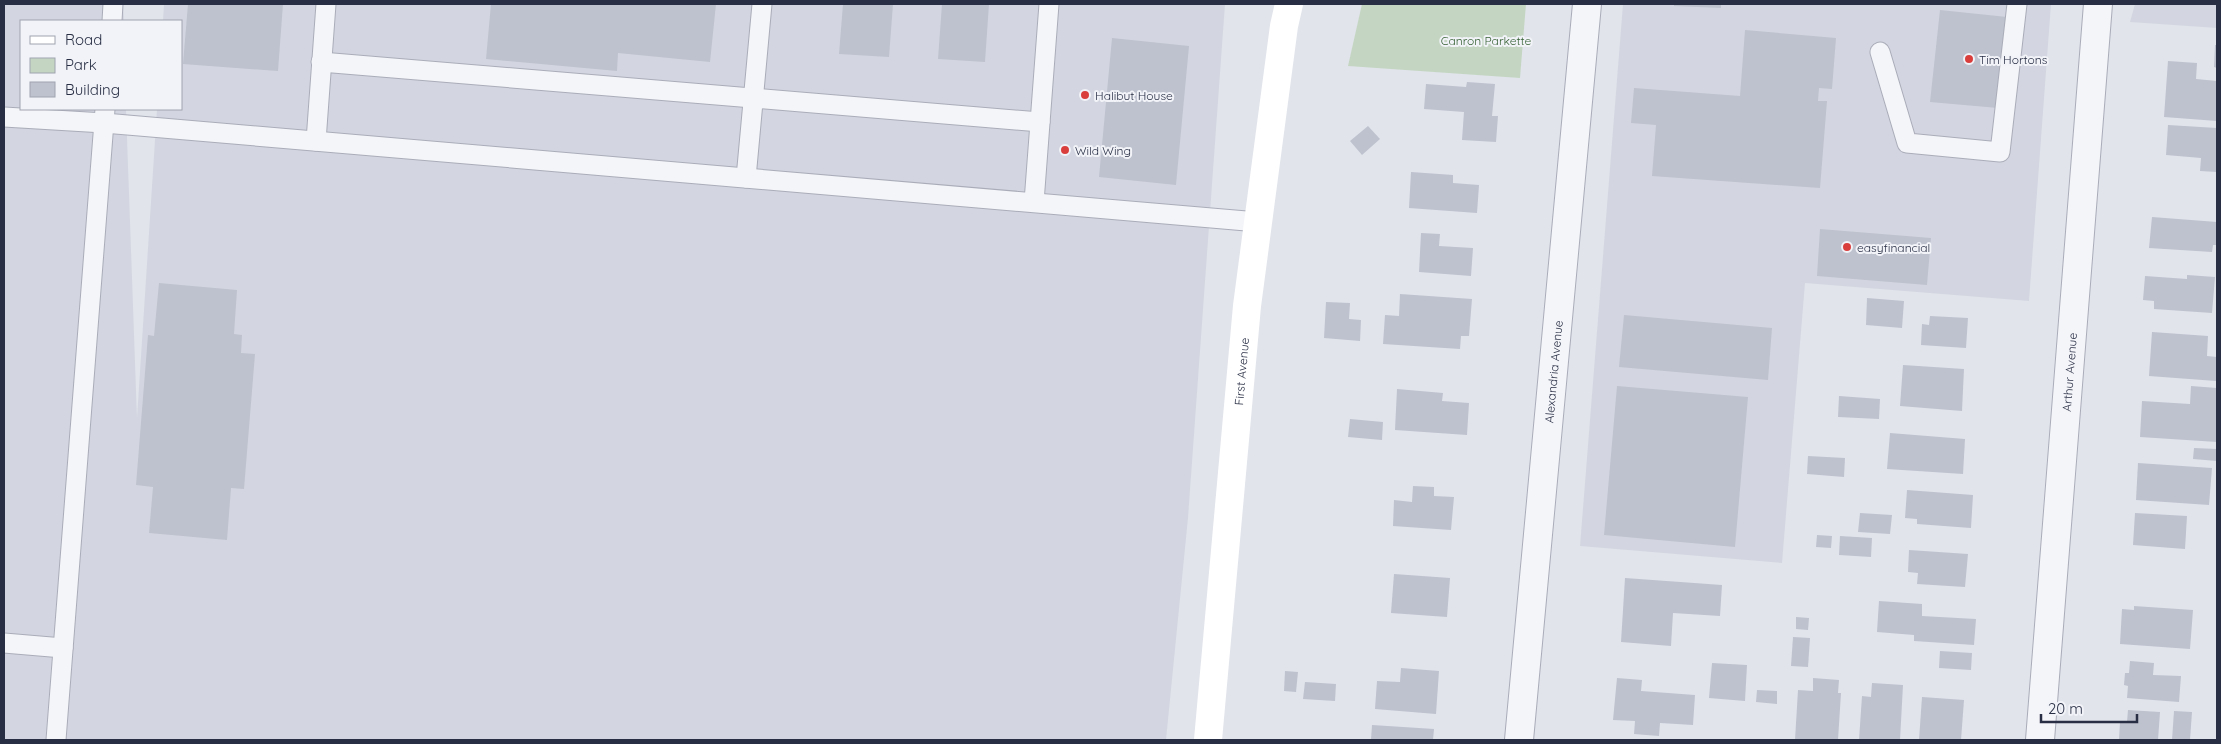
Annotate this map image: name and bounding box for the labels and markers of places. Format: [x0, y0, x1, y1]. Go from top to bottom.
place label: Tim Hortons [1979, 52, 2048, 67]
marker: Tim Hortons [1963, 53, 1975, 65]
place label: Halibut House [1095, 88, 1173, 103]
marker: Halibut House [1079, 89, 1091, 101]
place label: Wild Wing [1075, 143, 1131, 158]
marker: Wild Wing [1059, 144, 1071, 156]
place label: easyfinancial [1857, 240, 1930, 255]
marker: easyfinancial [1841, 241, 1853, 253]

